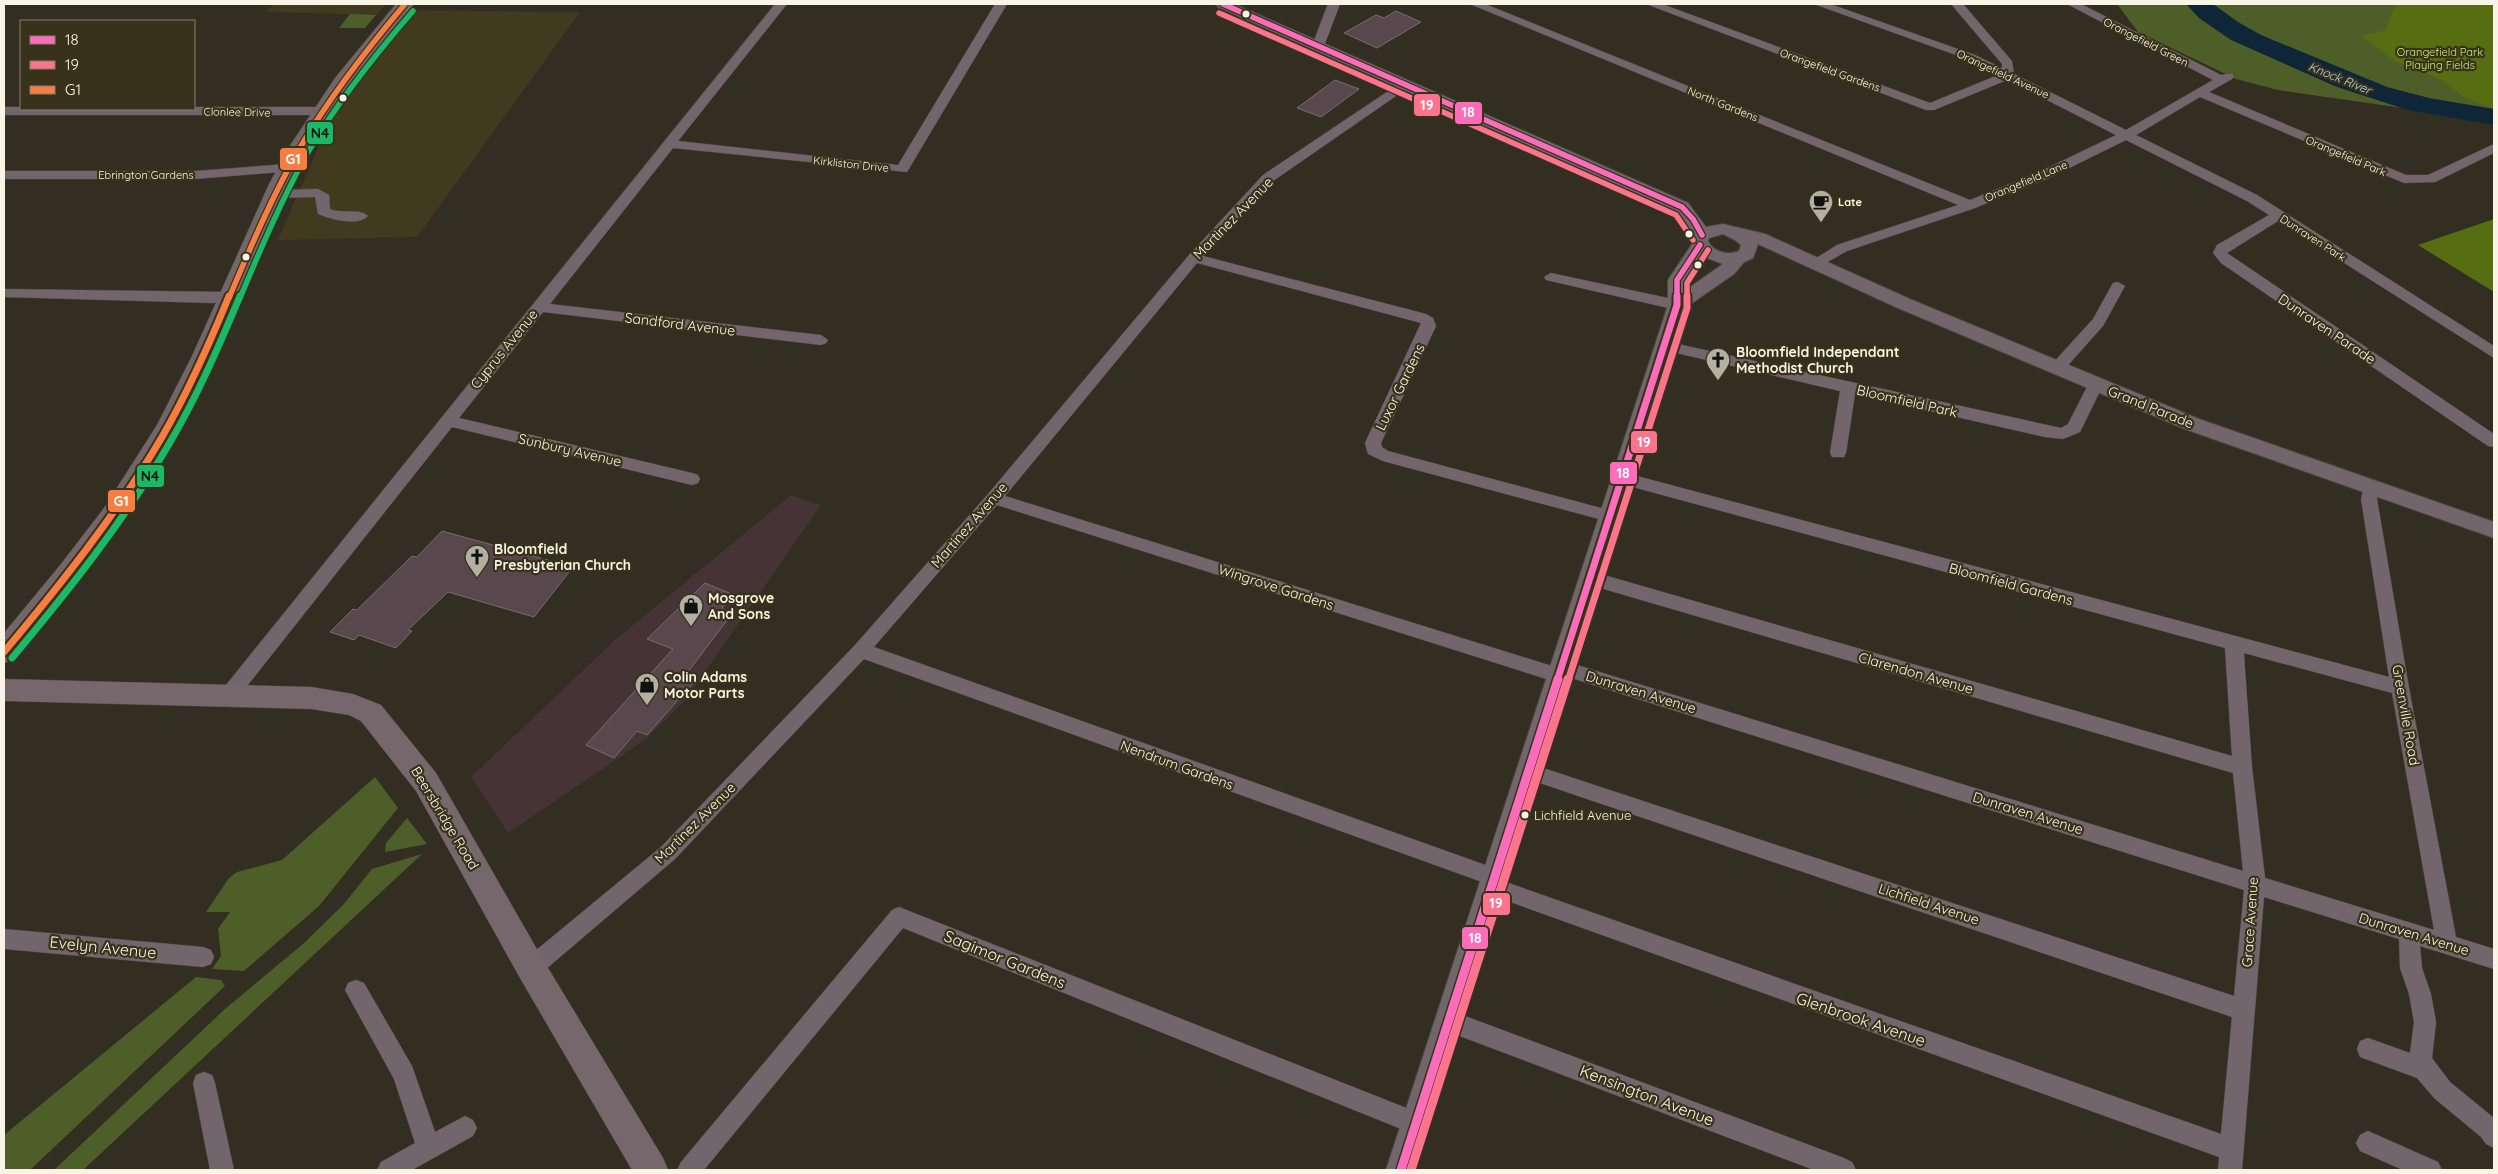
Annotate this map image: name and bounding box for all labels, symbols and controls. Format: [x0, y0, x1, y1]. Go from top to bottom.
unlabelled marker [1241, 9, 1251, 19]
street label: Orangefield Green [2101, 15, 2191, 69]
legend [20, 20, 195, 110]
text: 18 [65, 30, 79, 49]
street label: Orangefield Gardens [1778, 45, 1882, 95]
park label: Orangefield Park Playing Fields [2397, 45, 2483, 72]
street label: Orangefield Avenue [1954, 46, 2052, 102]
text: 19 [65, 55, 79, 74]
water label: Knock River [2306, 59, 2375, 98]
text: G1 [65, 80, 81, 99]
street label: North Gardens [1686, 84, 1760, 124]
unlabelled marker [338, 93, 348, 103]
line badge: 19 [1413, 93, 1441, 117]
text: 19 [1420, 96, 1434, 114]
line badge: 18 [1454, 101, 1483, 125]
text: 18 [1461, 103, 1475, 121]
street label: Clonlee Drive [203, 104, 271, 120]
line badge: N4 [306, 121, 334, 145]
text: N4 [311, 124, 329, 142]
street label: Orangefield Park [2304, 133, 2389, 179]
line badge: G1 [279, 147, 308, 171]
text: G1 [285, 150, 301, 168]
street label: Kirkliston Drive [812, 153, 890, 175]
street label: Orangefield Lane [1983, 157, 2069, 205]
street label: Ebrington Gardens [98, 168, 194, 182]
street label: Martinez Avenue [1189, 173, 1277, 263]
cafe icon: Late [1808, 189, 1834, 223]
place label: Late [1838, 195, 1863, 209]
street label: Dunraven Park [2277, 211, 2349, 265]
unlabelled marker [1684, 229, 1694, 239]
unlabelled marker [241, 252, 251, 262]
unlabelled marker [1693, 260, 1703, 270]
street label: Dunraven Parade [2275, 290, 2379, 368]
street label: Cyprus Avenue [466, 305, 542, 392]
street label: Sandford Avenue [624, 308, 736, 340]
street label: Luxor Gardens [1371, 341, 1429, 433]
place label: Bloomfield Independant Methodist Church [1736, 343, 1900, 377]
church icon: Bloomfield Independant Methodist Church [1705, 347, 1731, 381]
street label: Bloomfield Park [1855, 381, 1959, 421]
street label: Grand Parade [2106, 382, 2196, 432]
street label: Sunbury Avenue [517, 429, 623, 471]
line badge: 19 [1630, 430, 1658, 454]
text: 19 [1637, 433, 1651, 451]
line badge: 18 [1609, 461, 1638, 485]
line badge: N4 [136, 464, 165, 488]
text: 18 [1616, 464, 1630, 482]
text: N4 [141, 467, 159, 485]
street label: Martinez Avenue [927, 478, 1011, 572]
line badge: G1 [107, 489, 136, 513]
text: G1 [113, 492, 129, 510]
place label: Bloomfield Presbyterian Church [494, 540, 631, 574]
church icon: Bloomfield Presbyterian Church [464, 544, 490, 578]
street label: Bloomfield Gardens [1947, 559, 2075, 609]
street label: Wingrove Gardens [1216, 560, 1336, 614]
place label: Mosgrove And Sons [708, 589, 774, 623]
shop icon: Mosgrove And Sons [678, 593, 704, 627]
street label: Clarendon Avenue [1856, 648, 1976, 698]
street label: Greenville Road [2388, 663, 2424, 767]
street label: Dunraven Avenue [1584, 667, 1699, 717]
place label: Colin Adams Motor Parts [664, 668, 747, 702]
shop icon: Colin Adams Motor Parts [634, 672, 660, 706]
street label: Nendrum Gardens [1118, 736, 1236, 794]
street label: Beersbridge Road [407, 763, 483, 873]
street label: Martinez Avenue [651, 779, 739, 867]
street label: Dunraven Avenue [1971, 788, 2086, 838]
place label: Lichfield Avenue [1534, 807, 1631, 823]
marker: Lichfield Avenue [1520, 810, 1530, 820]
street label: Grace Avenue [2238, 876, 2262, 968]
street label: Lichfield Avenue [1876, 879, 1982, 929]
line badge: 19 [1482, 892, 1511, 916]
text: 19 [1489, 894, 1503, 912]
street label: Dunraven Avenue [2357, 909, 2472, 959]
street label: Sagimor Gardens [941, 926, 1069, 992]
line badge: 18 [1461, 926, 1489, 950]
text: 18 [1468, 929, 1482, 947]
street label: Evelyn Avenue [49, 931, 157, 963]
street label: Glenbrook Avenue [1794, 988, 1928, 1050]
street label: Kensington Avenue [1577, 1060, 1717, 1130]

